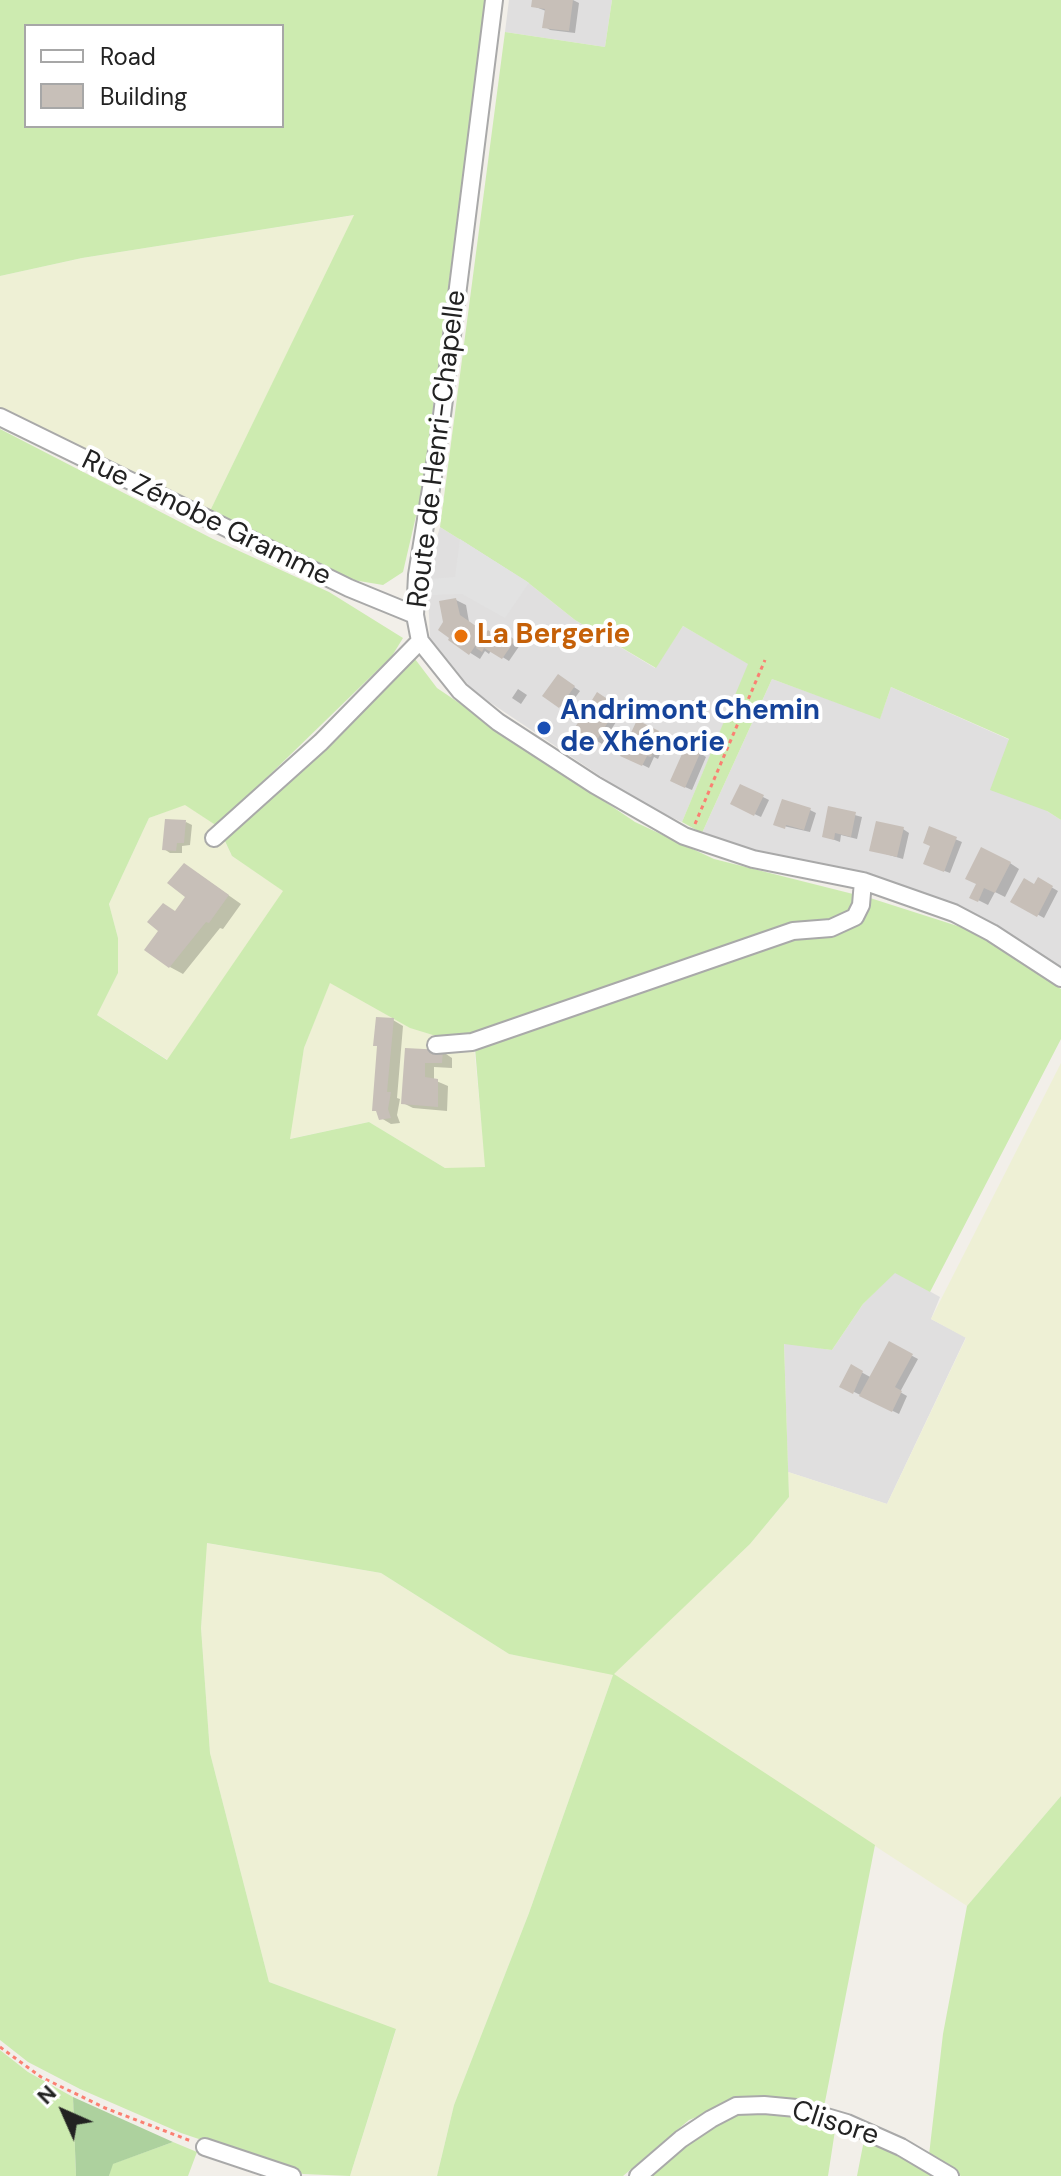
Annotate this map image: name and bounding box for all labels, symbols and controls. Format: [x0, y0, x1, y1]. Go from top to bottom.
legend [24, 24, 284, 128]
text: Road [100, 41, 156, 72]
text: Building [100, 81, 187, 112]
street label: Route de Henri-Chapelle [402, 288, 474, 610]
street label: Rue Zénobe Gramme [76, 444, 336, 594]
place label: La Bergerie [477, 619, 630, 653]
marker: La Bergerie [452, 627, 470, 645]
place label: Andrimont Chemin de Xhénorie [560, 695, 820, 761]
marker: Andrimont Chemin de Xhénorie [535, 719, 553, 737]
north arrow [24, 2072, 104, 2152]
text: N [31, 2079, 63, 2111]
street label: Clisore [787, 2094, 883, 2154]

